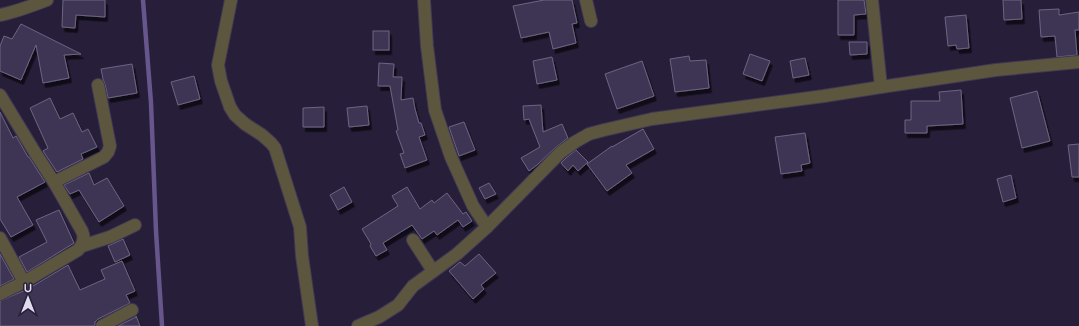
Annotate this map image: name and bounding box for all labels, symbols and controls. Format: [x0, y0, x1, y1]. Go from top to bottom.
north arrow [8, 278, 48, 318]
text: U [24, 282, 32, 295]

